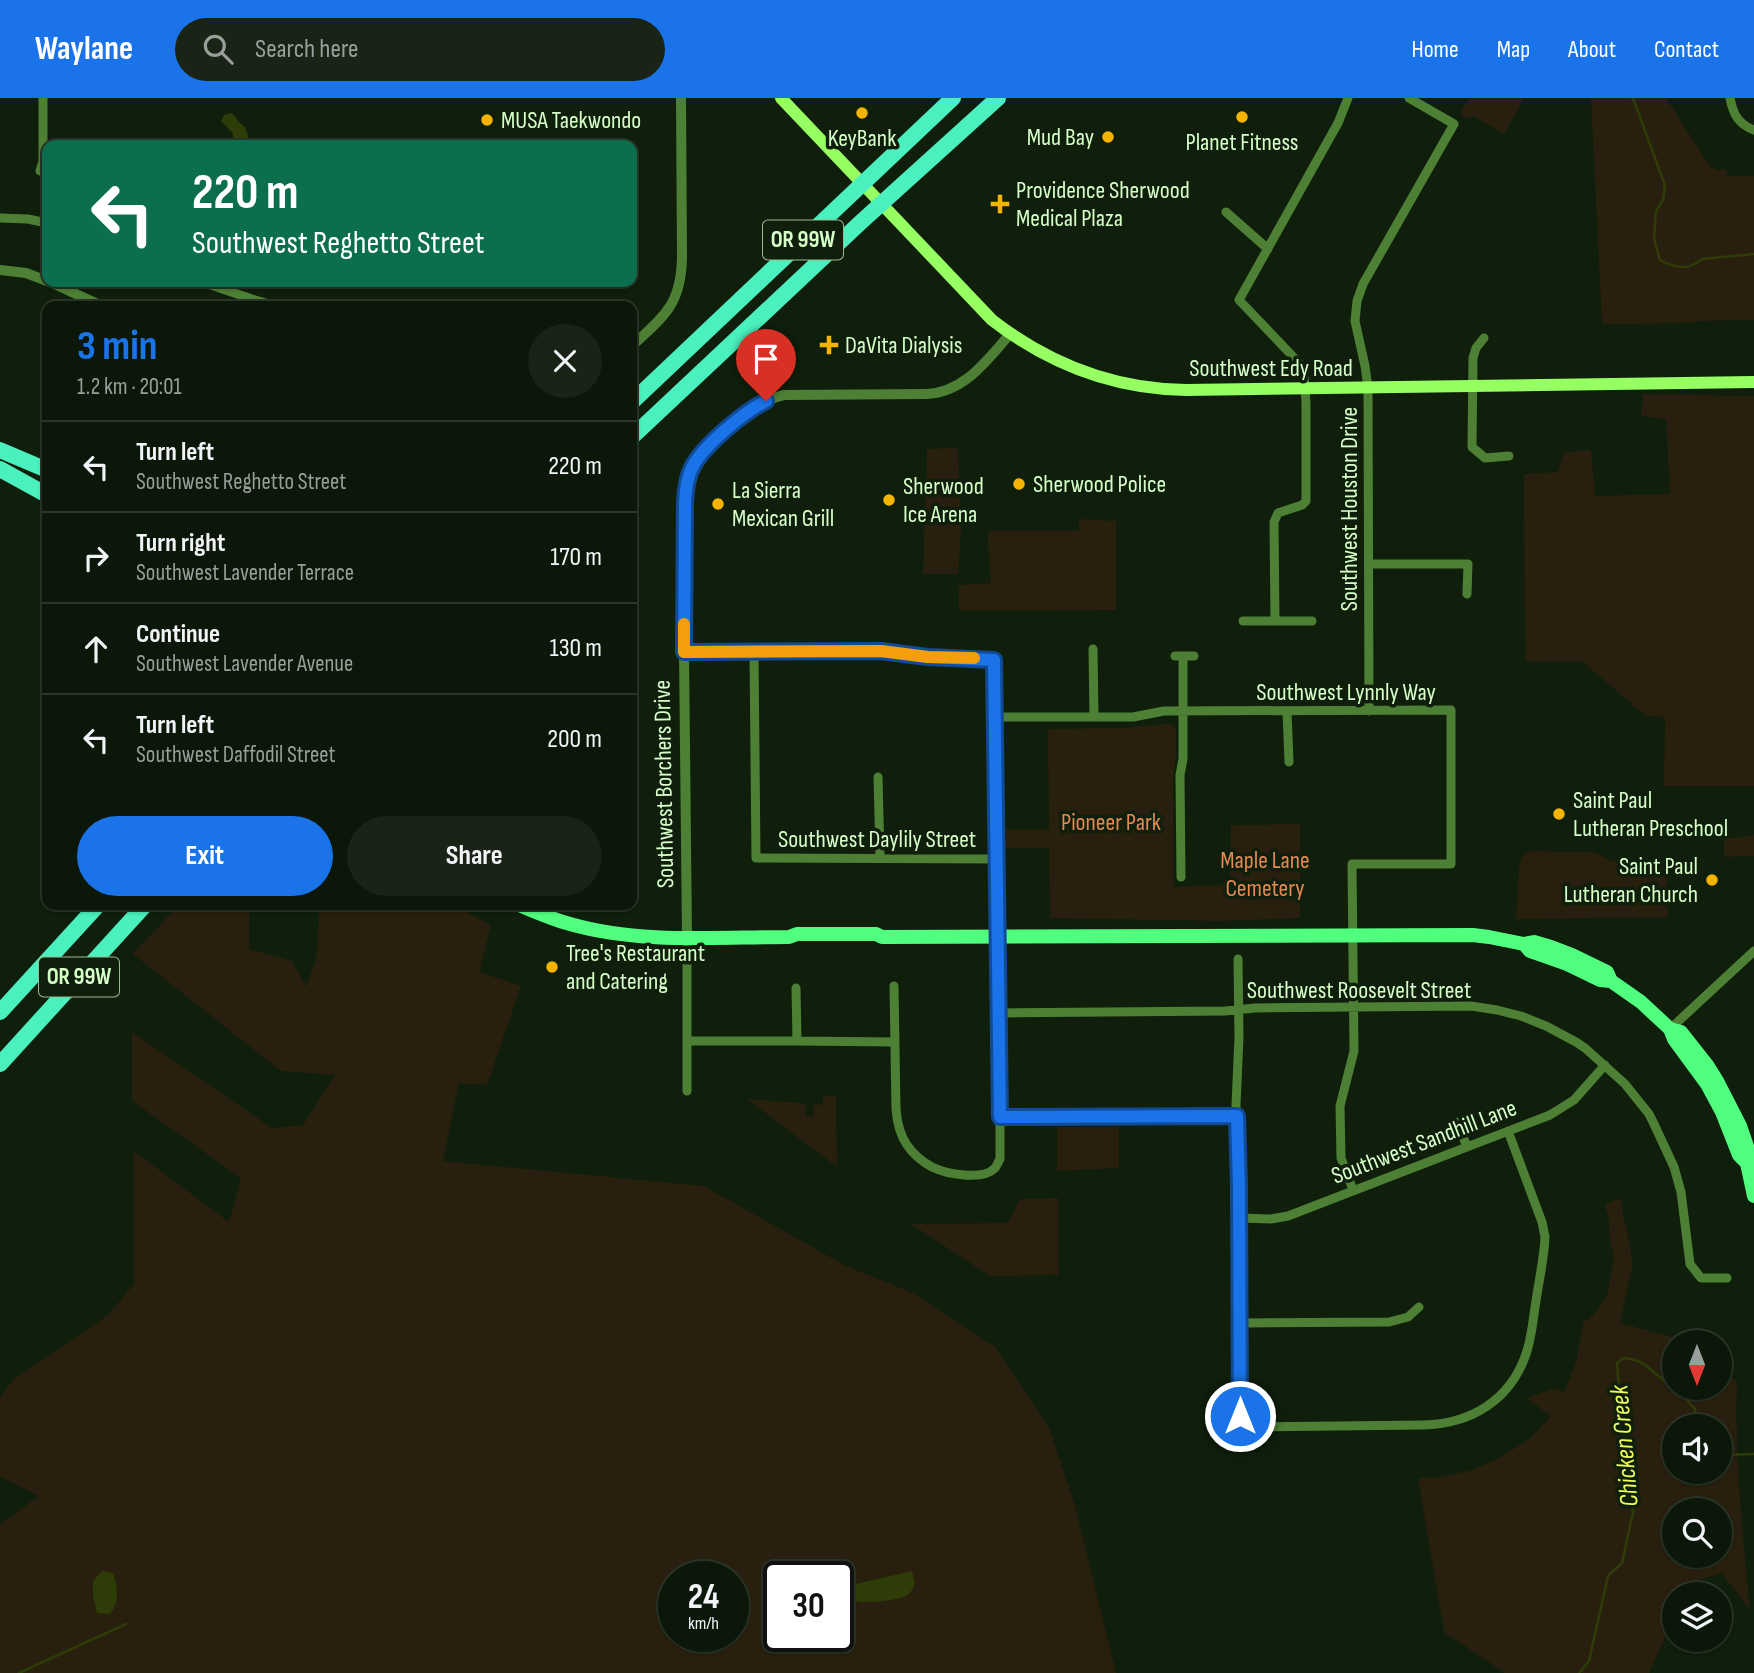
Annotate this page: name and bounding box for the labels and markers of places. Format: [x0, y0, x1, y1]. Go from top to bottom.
marker: KeyBank [854, 105, 870, 121]
place label: MUSA Taekwondo [501, 106, 641, 135]
marker: Planet Fitness [1234, 109, 1250, 125]
marker: MUSA Taekwondo [479, 112, 495, 128]
place label: Mud Bay [1027, 123, 1094, 152]
place label: KeyBank [828, 124, 896, 153]
place label: Planet Fitness [1186, 128, 1298, 157]
marker: Mud Bay [1100, 129, 1116, 145]
place label: Providence Sherwood Medical Plaza [1016, 176, 1190, 233]
marker: Providence Sherwood Medical Plaza [990, 194, 1010, 214]
pin [736, 329, 796, 401]
place label: DaVita Dialysis [845, 331, 962, 360]
marker: DaVita Dialysis [819, 335, 839, 355]
place label: Sherwood Police [1033, 470, 1166, 499]
place label: Sherwood Ice Arena [903, 472, 984, 529]
place label: La Sierra Mexican Grill [732, 476, 834, 533]
marker: Sherwood Police [1011, 476, 1027, 492]
marker: Sherwood Ice Arena [881, 492, 897, 508]
marker: La Sierra Mexican Grill [710, 496, 726, 512]
place label: Saint Paul Lutheran Preschool [1573, 786, 1728, 843]
marker: Saint Paul Lutheran Preschool [1551, 806, 1567, 822]
place label: Saint Paul Lutheran Church [1564, 852, 1698, 909]
marker: Saint Paul Lutheran Church [1704, 872, 1720, 888]
place label: Tree's Restaurant and Catering [566, 939, 705, 996]
marker: Tree's Restaurant and Catering [544, 959, 560, 975]

